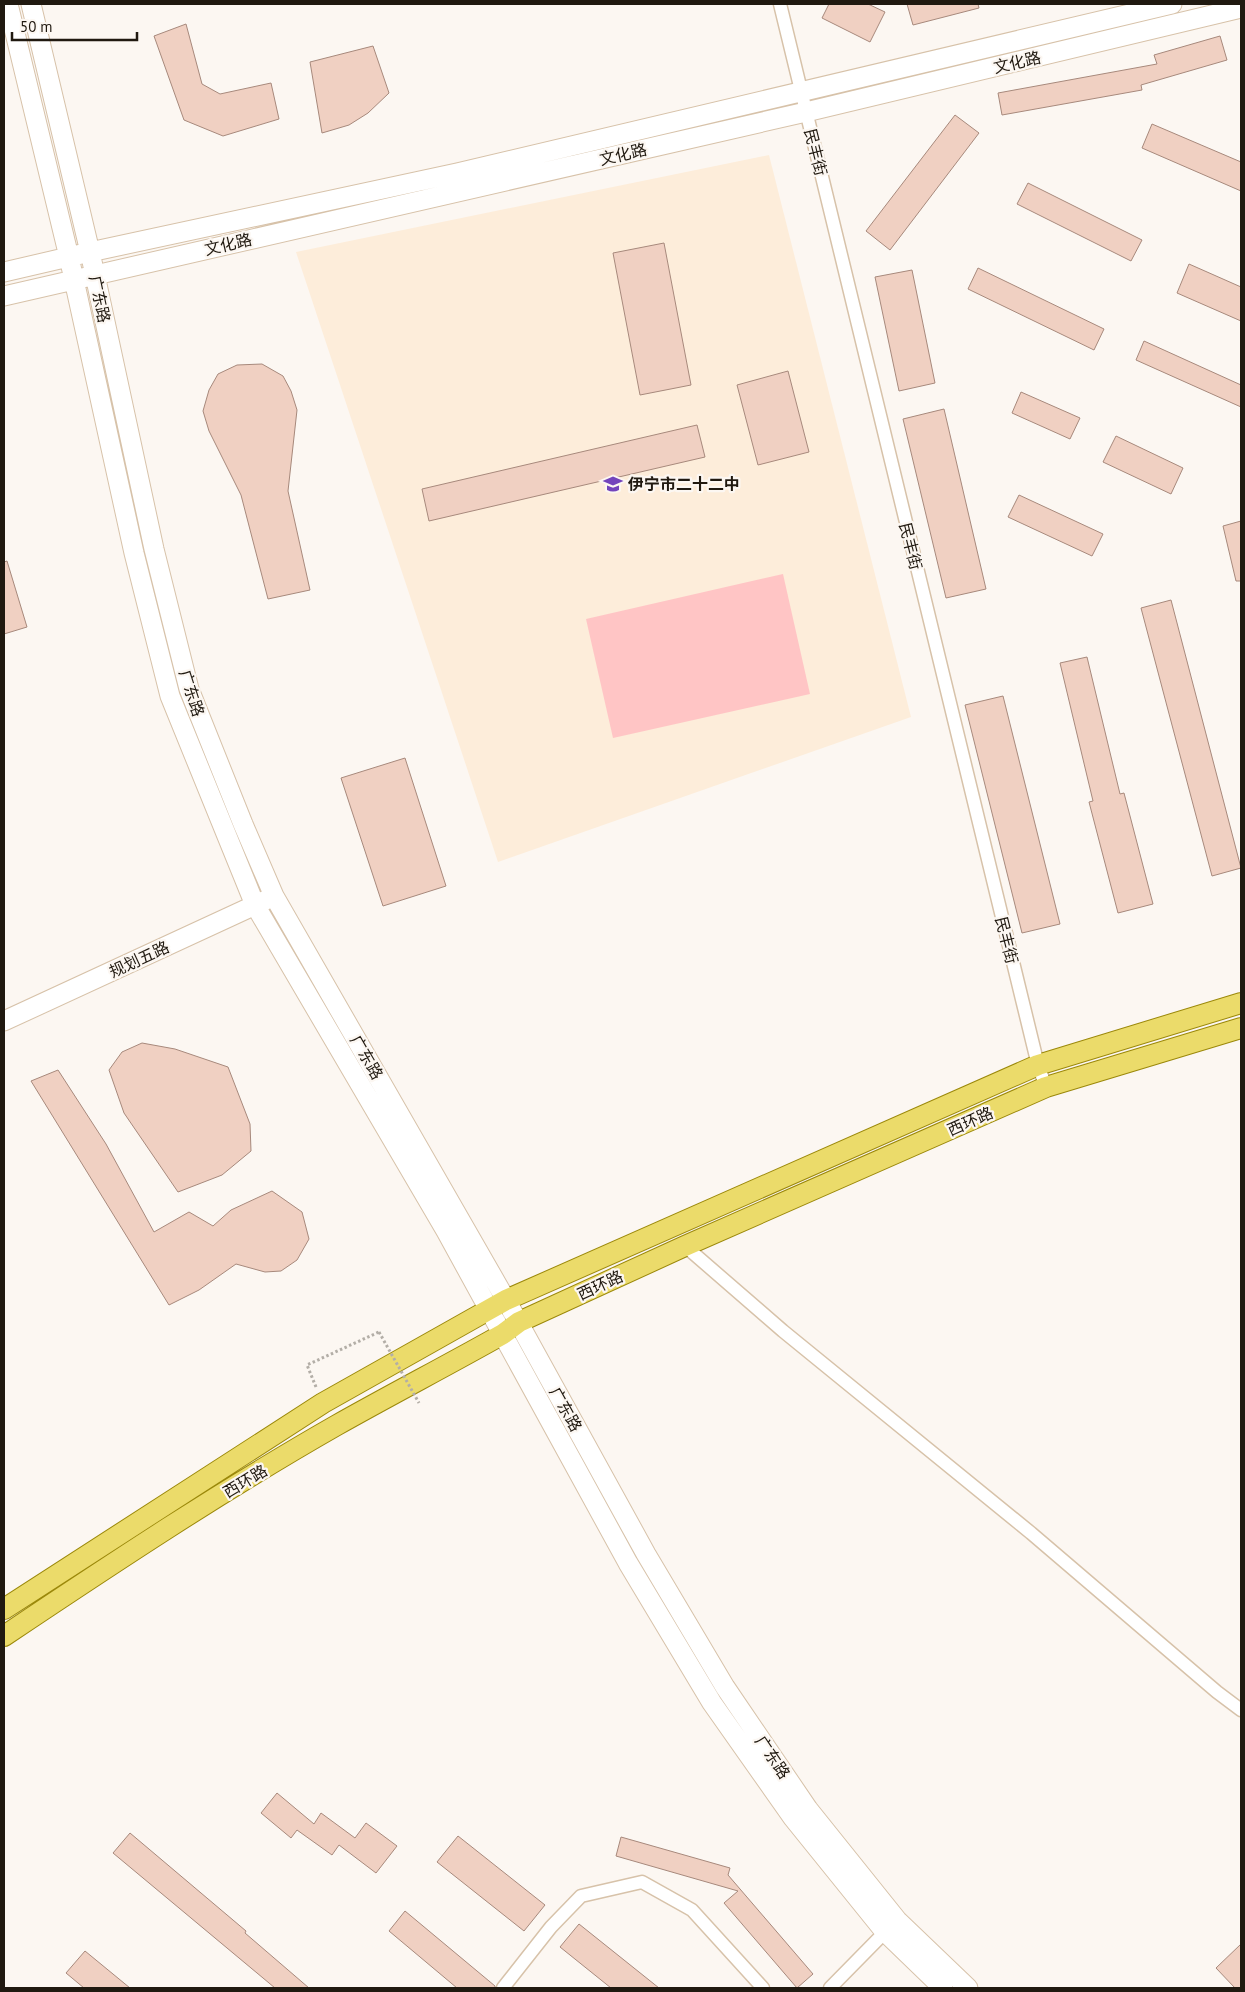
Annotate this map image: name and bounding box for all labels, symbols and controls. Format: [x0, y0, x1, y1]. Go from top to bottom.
scale bar [12, 10, 138, 42]
text: 50 m [20, 17, 53, 36]
street label: 文化路 [991, 47, 1043, 77]
street label: 民丰街 [800, 126, 832, 178]
street label: 文化路 [597, 139, 649, 169]
street label: 文化路 [202, 229, 254, 259]
street label: 广东路 [85, 273, 115, 325]
school or university icon: 伊宁市二十二中 [602, 473, 624, 495]
place label: 伊宁市二十二中 [627, 474, 740, 494]
street label: 民丰街 [895, 520, 927, 572]
street label: 广东路 [175, 667, 209, 719]
street label: 民丰街 [991, 914, 1023, 966]
street label: 规划五路 [106, 936, 172, 982]
street label: 广东路 [346, 1031, 388, 1083]
street label: 西环路 [944, 1102, 996, 1140]
street label: 西环路 [574, 1266, 626, 1304]
street label: 广东路 [546, 1383, 586, 1435]
street label: 西环路 [219, 1460, 271, 1502]
street label: 广东路 [751, 1732, 795, 1782]

